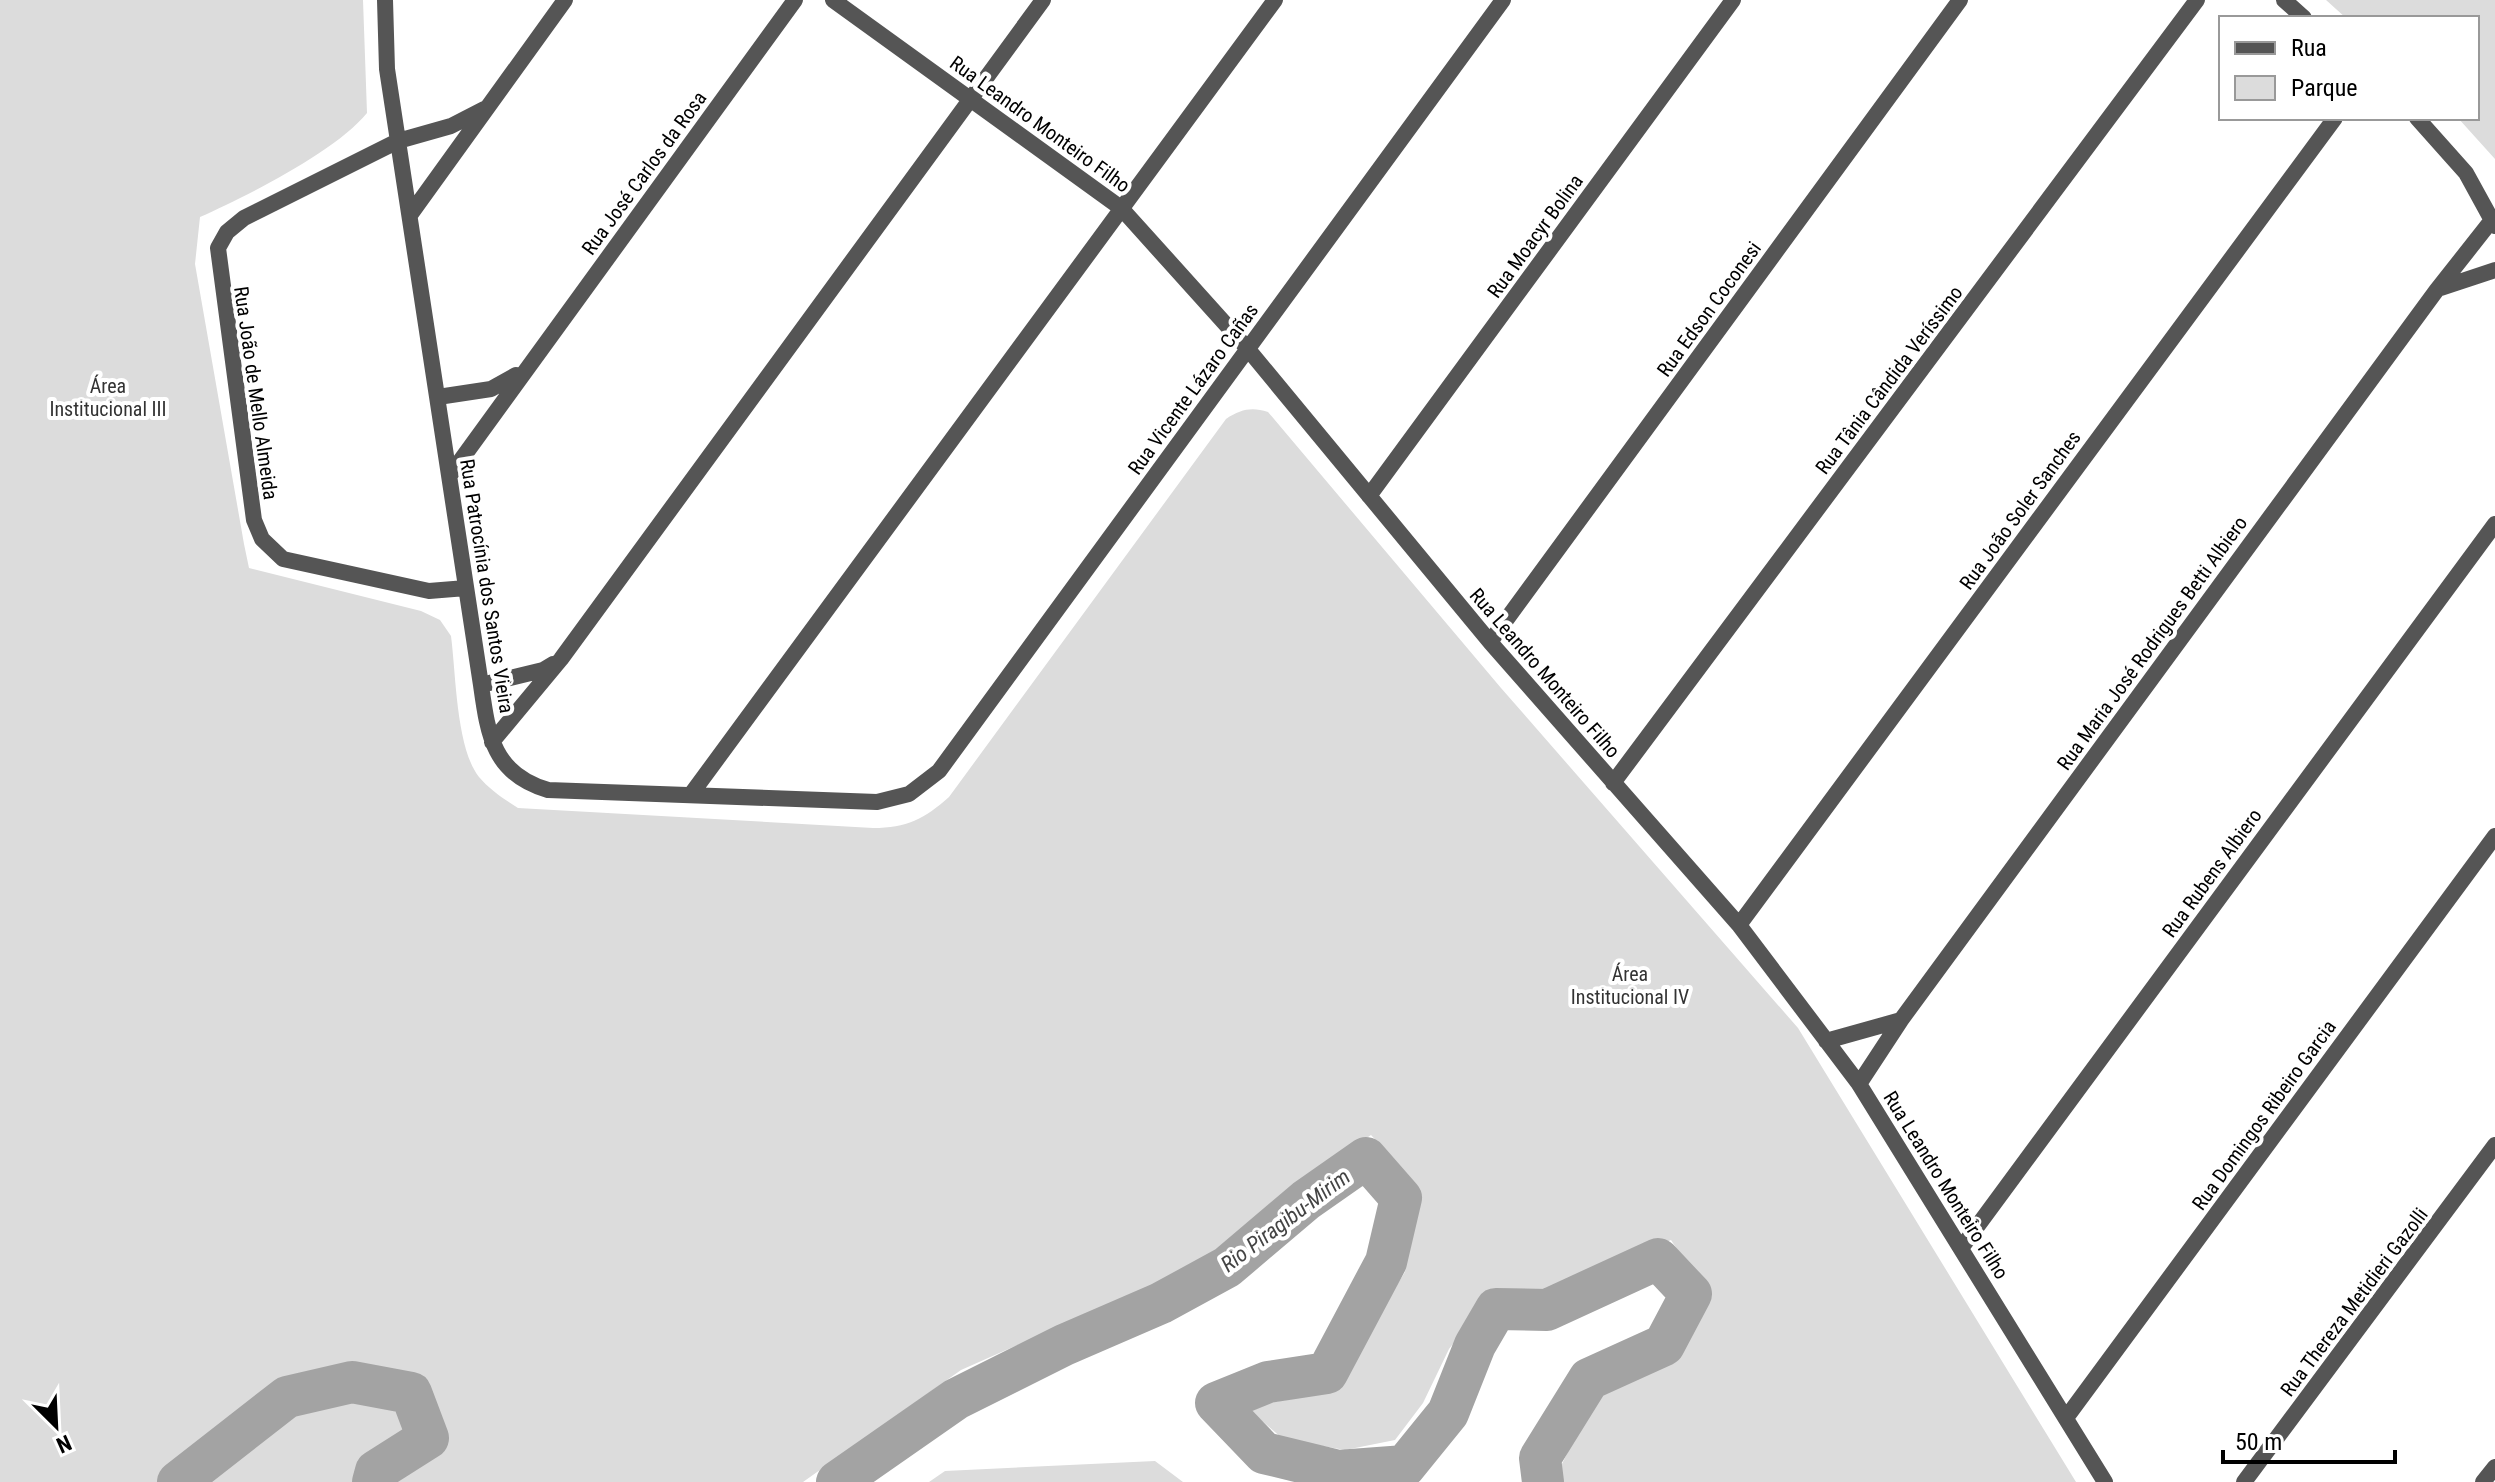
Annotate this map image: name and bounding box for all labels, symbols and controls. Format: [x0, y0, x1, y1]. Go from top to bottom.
legend [2219, 16, 2479, 120]
text: Rua [2291, 34, 2327, 62]
street label: Rua Leandro Monteiro Filho [945, 51, 1135, 197]
text: Parque [2291, 74, 2358, 102]
street label: Rua José Carlos da Rosa [577, 87, 711, 259]
street label: Rua Moacyr Bolina [1482, 170, 1588, 302]
street label: Rua Edson Coconesi [1652, 237, 1766, 381]
street label: Rua Tânia Cândida Veríssimo [1810, 281, 1968, 479]
street label: Rua João de Mello Almeida [229, 285, 283, 501]
street label: Rua Vicente Lázaro Cañas [1123, 299, 1263, 479]
park label: Área Institucional III [49, 374, 167, 421]
street label: Rua João Soler Sanches [1954, 426, 2086, 594]
street label: Rua Patrocínia dos Santos Vieira [455, 457, 519, 715]
street label: Rua Maria José Rodrigues Betti Albiero [2052, 511, 2252, 775]
street label: Rua Leandro Monteiro Filho [1465, 583, 1625, 763]
street label: Rua Rubens Albiero [2157, 804, 2267, 942]
park label: Área Institucional IV [1571, 962, 1689, 1009]
street label: Rua Domingos Ribeiro Garcia [2187, 1015, 2341, 1215]
street label: Rua Leandro Monteiro Filho [1878, 1087, 2014, 1283]
water label: Rio Piragibu-Mirim [1216, 1164, 1355, 1277]
street label: Rua Thereza Metidieri Gazolli [2275, 1203, 2433, 1401]
north arrow [16, 1386, 96, 1466]
scale bar [2223, 1414, 2395, 1464]
text: 50 m [2235, 1428, 2282, 1456]
text: N [53, 1430, 75, 1458]

